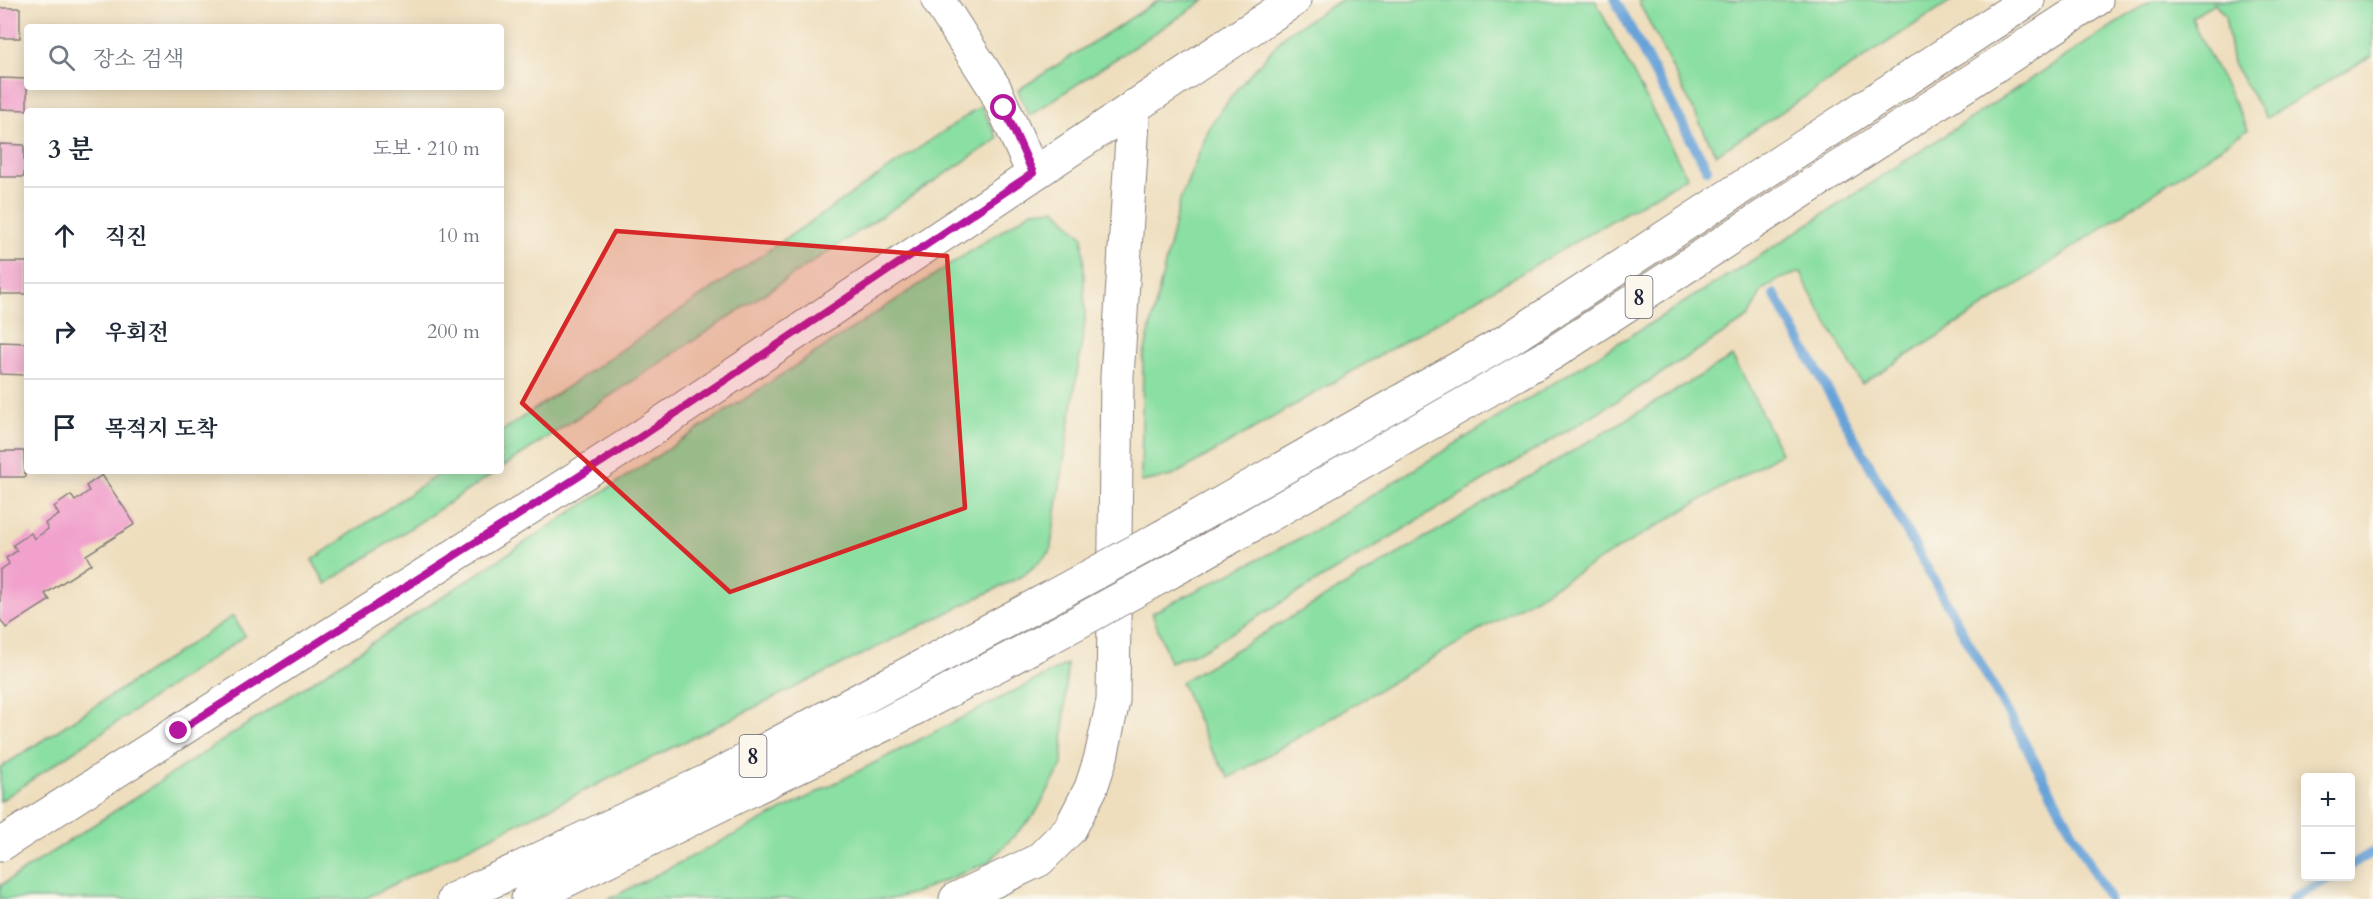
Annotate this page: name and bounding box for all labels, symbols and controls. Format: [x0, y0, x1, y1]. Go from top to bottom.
search box [24, 24, 504, 90]
icon: search [45, 41, 78, 74]
text: 장소 검색 [93, 44, 184, 74]
route start [990, 94, 1016, 120]
text: 3 분 [48, 132, 93, 167]
text: 도보 · 210 m [373, 135, 480, 162]
icon: ahead [48, 219, 81, 252]
text: 직진 [105, 222, 148, 252]
text: 10 m [437, 222, 480, 249]
road number: 8 [1626, 276, 1652, 318]
icon: right [48, 315, 81, 348]
text: 우회전 [105, 318, 169, 348]
text: 200 m [427, 318, 480, 345]
icon: arrive [48, 411, 81, 444]
text: 목적지 도착 [105, 414, 217, 444]
route end [165, 717, 191, 743]
road number: 8 [740, 735, 766, 777]
map controls [2301, 773, 2355, 881]
button: + [2301, 773, 2355, 827]
button: − [2301, 827, 2355, 881]

